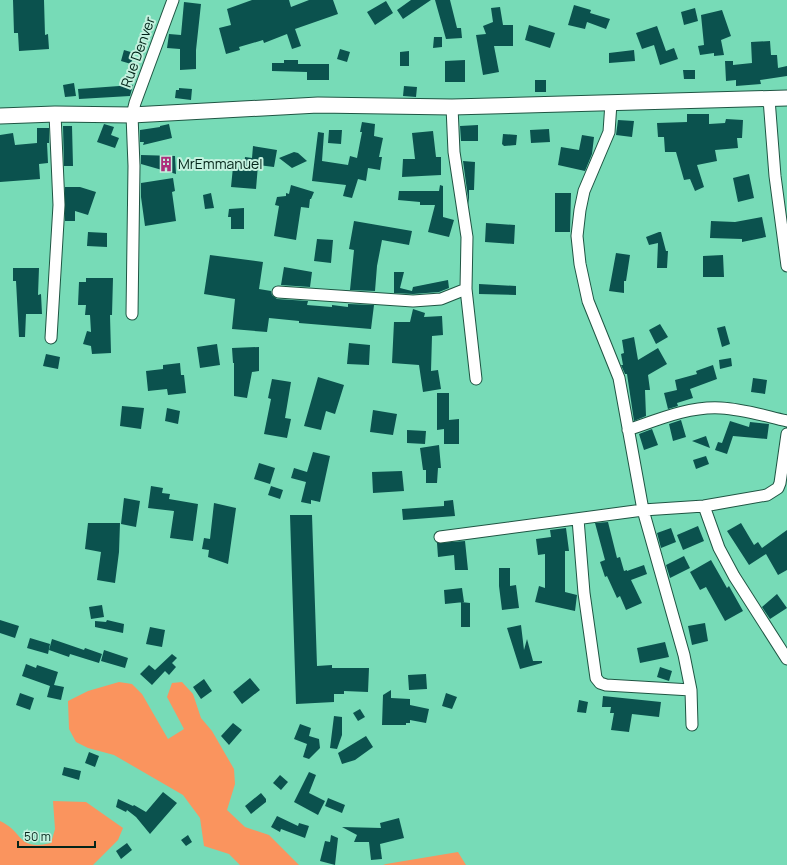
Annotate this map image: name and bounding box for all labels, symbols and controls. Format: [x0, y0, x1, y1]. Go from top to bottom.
street label: Rue Denver [116, 14, 159, 90]
place label: MrEmmanuel [178, 154, 262, 173]
building icon: MrEmmanuel [157, 155, 175, 173]
scale bar [18, 823, 95, 849]
text: 50 m [24, 828, 51, 845]

